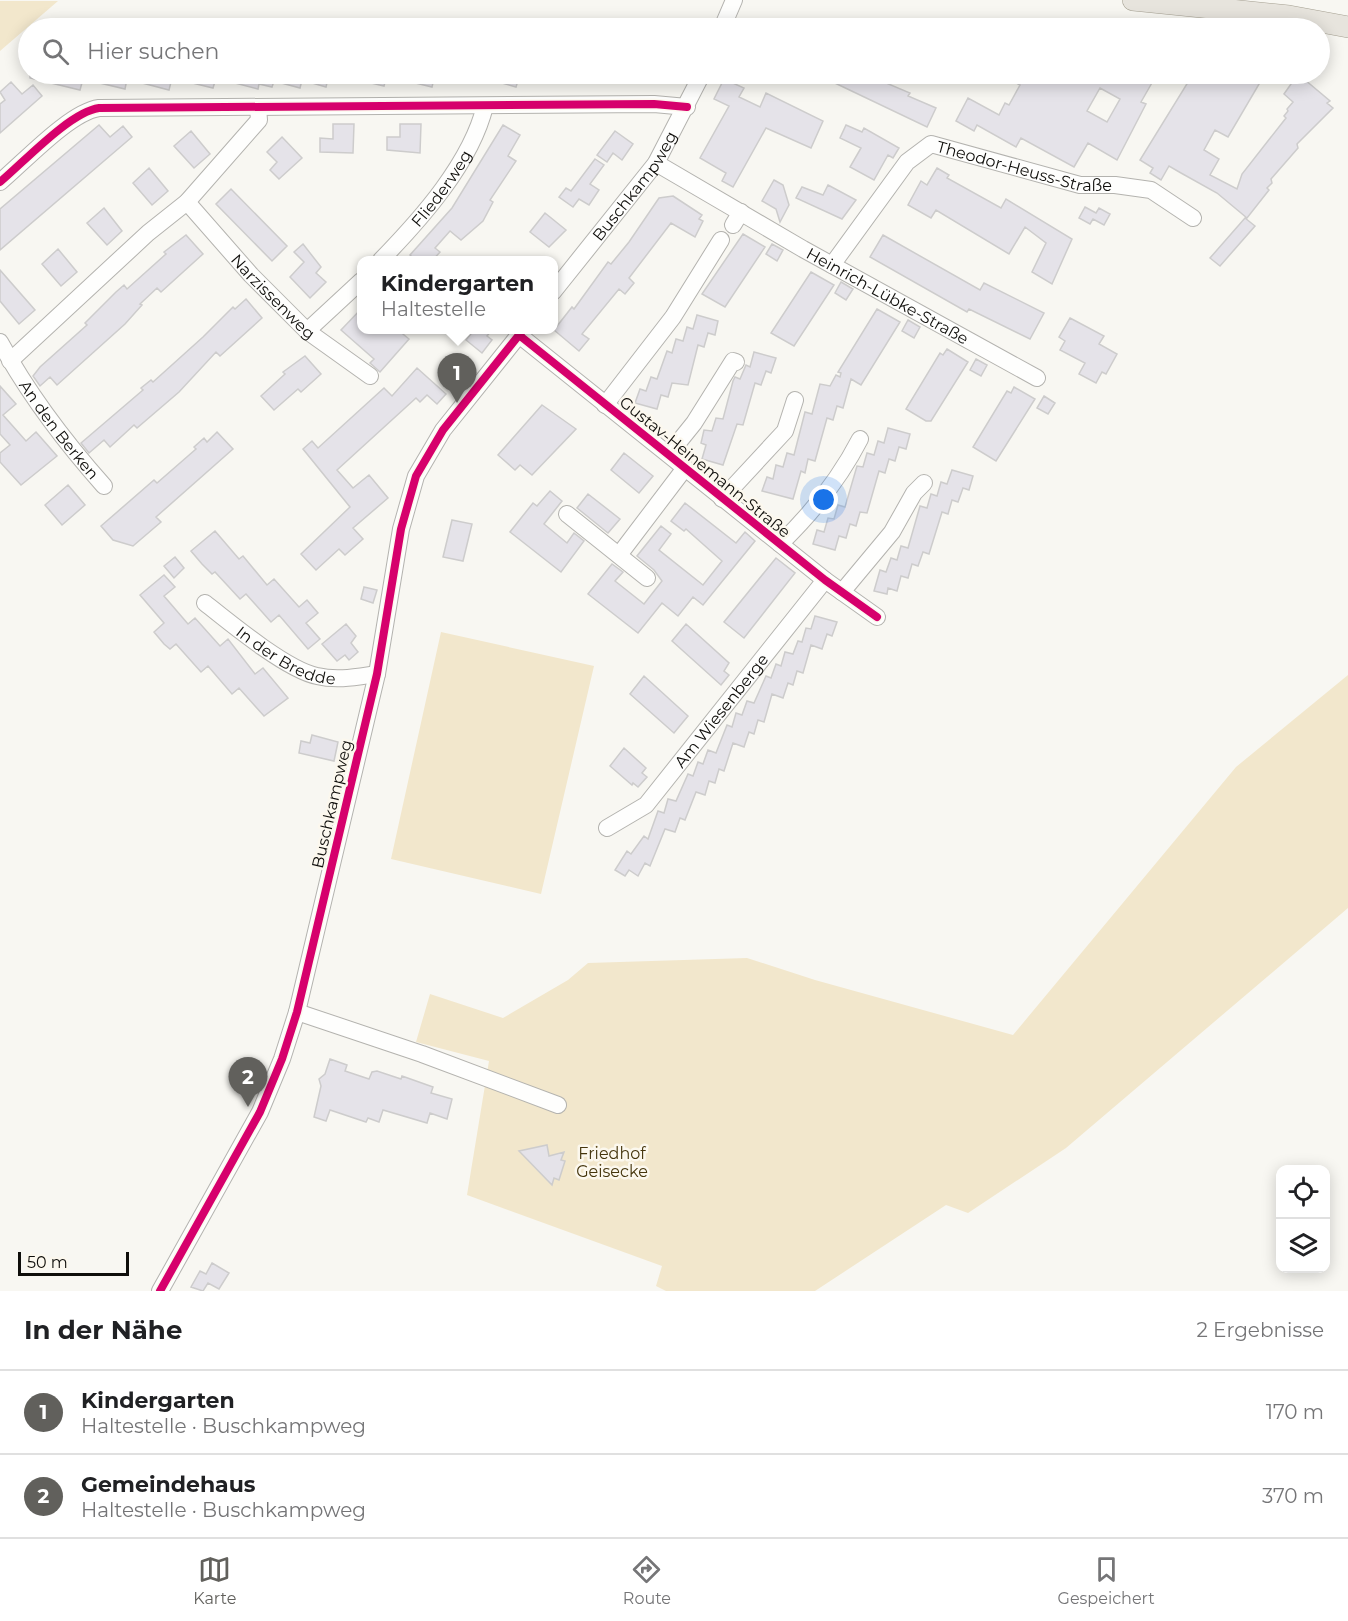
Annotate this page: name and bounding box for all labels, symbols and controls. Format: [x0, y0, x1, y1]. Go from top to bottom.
search box [18, 18, 1330, 84]
icon: search [39, 35, 72, 68]
text: Hier suchen [87, 38, 219, 65]
street label: Buschkampweg [588, 128, 680, 245]
street label: Theodor-Heuss-Straße [935, 137, 1112, 195]
street label: Fliederweg [407, 147, 475, 230]
street label: Heinrich-Lübke-Straße [803, 243, 972, 348]
street label: Narzissenweg [227, 250, 319, 343]
popup [357, 256, 558, 334]
text: Kindergarten [381, 270, 534, 297]
text: Haltestelle [381, 297, 486, 321]
pin: 1 [438, 354, 476, 403]
street label: An den Berken [16, 376, 103, 483]
street label: Gustav-Heinemann-Straße [616, 392, 794, 542]
your location [809, 485, 838, 514]
street label: In der Bredde [233, 622, 336, 688]
street label: Am Wiesenberge [670, 650, 772, 771]
street label: Buschkampweg [308, 738, 356, 870]
pin: 2 [228, 1058, 268, 1107]
park label: Friedhof Geisecke [576, 1144, 648, 1181]
map controls [1276, 1165, 1330, 1273]
button: locate [1276, 1165, 1330, 1219]
button: layers [1276, 1219, 1330, 1273]
scale bar [18, 1249, 129, 1276]
text: 50 m [27, 1253, 68, 1272]
text: In der Nähe [24, 1314, 182, 1346]
text: 2 Ergebnisse [1196, 1318, 1324, 1342]
text: Kindergarten [81, 1387, 235, 1414]
text: 1 [40, 1400, 47, 1424]
text: 170 m [1266, 1400, 1324, 1424]
text: Haltestelle · Buschkampweg [81, 1414, 366, 1438]
text: Gemeindehaus [81, 1471, 255, 1498]
text: 2 [38, 1484, 49, 1508]
text: 370 m [1262, 1484, 1324, 1508]
text: Haltestelle · Buschkampweg [81, 1498, 366, 1522]
tab: Karte [193, 1553, 236, 1608]
tab: Route [623, 1553, 671, 1608]
tab: Gespeichert [1058, 1553, 1155, 1608]

